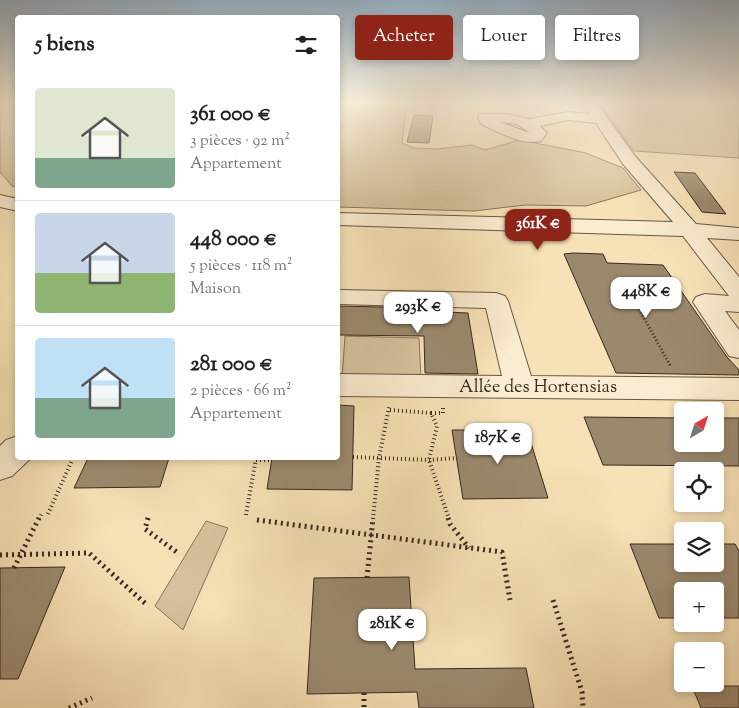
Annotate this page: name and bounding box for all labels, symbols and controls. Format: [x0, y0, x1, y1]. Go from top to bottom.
chip: Acheter [355, 15, 453, 60]
chip: Louer [463, 15, 545, 60]
chip: Filtres [555, 15, 639, 60]
text: 5 biens [35, 30, 94, 60]
icon: filters [292, 31, 320, 59]
text: 361 000 € [190, 100, 271, 130]
icon: home [75, 108, 135, 168]
text: 3 pièces · 92 m² [190, 130, 290, 153]
text: Appartement [190, 153, 282, 176]
pin: 361K € [497, 208, 579, 251]
text: 361K € [516, 213, 560, 236]
text: 448 000 € [190, 225, 277, 255]
icon: home [75, 233, 135, 293]
text: 5 pièces · 118 m² [190, 255, 292, 278]
pin: 448K € [605, 276, 687, 319]
text: Maison [190, 278, 241, 301]
text: 448K € [622, 281, 670, 304]
pin: 293K € [377, 292, 459, 334]
text: 293K € [395, 296, 441, 319]
text: 281 000 € [190, 350, 273, 380]
icon: home [75, 358, 135, 418]
street label: Allée des Hortensias [459, 375, 617, 401]
text: 2 pièces · 66 m² [190, 380, 291, 403]
north arrow [674, 402, 724, 452]
map controls [674, 402, 724, 692]
text: Appartement [190, 403, 282, 426]
pin: 187K € [457, 422, 539, 465]
text: 187K € [475, 427, 521, 450]
button: locate [674, 462, 724, 512]
button: layers [674, 522, 724, 572]
button: + [674, 582, 724, 632]
pin: 281K € [351, 608, 433, 651]
text: 281K € [369, 613, 415, 636]
button: − [674, 642, 724, 692]

